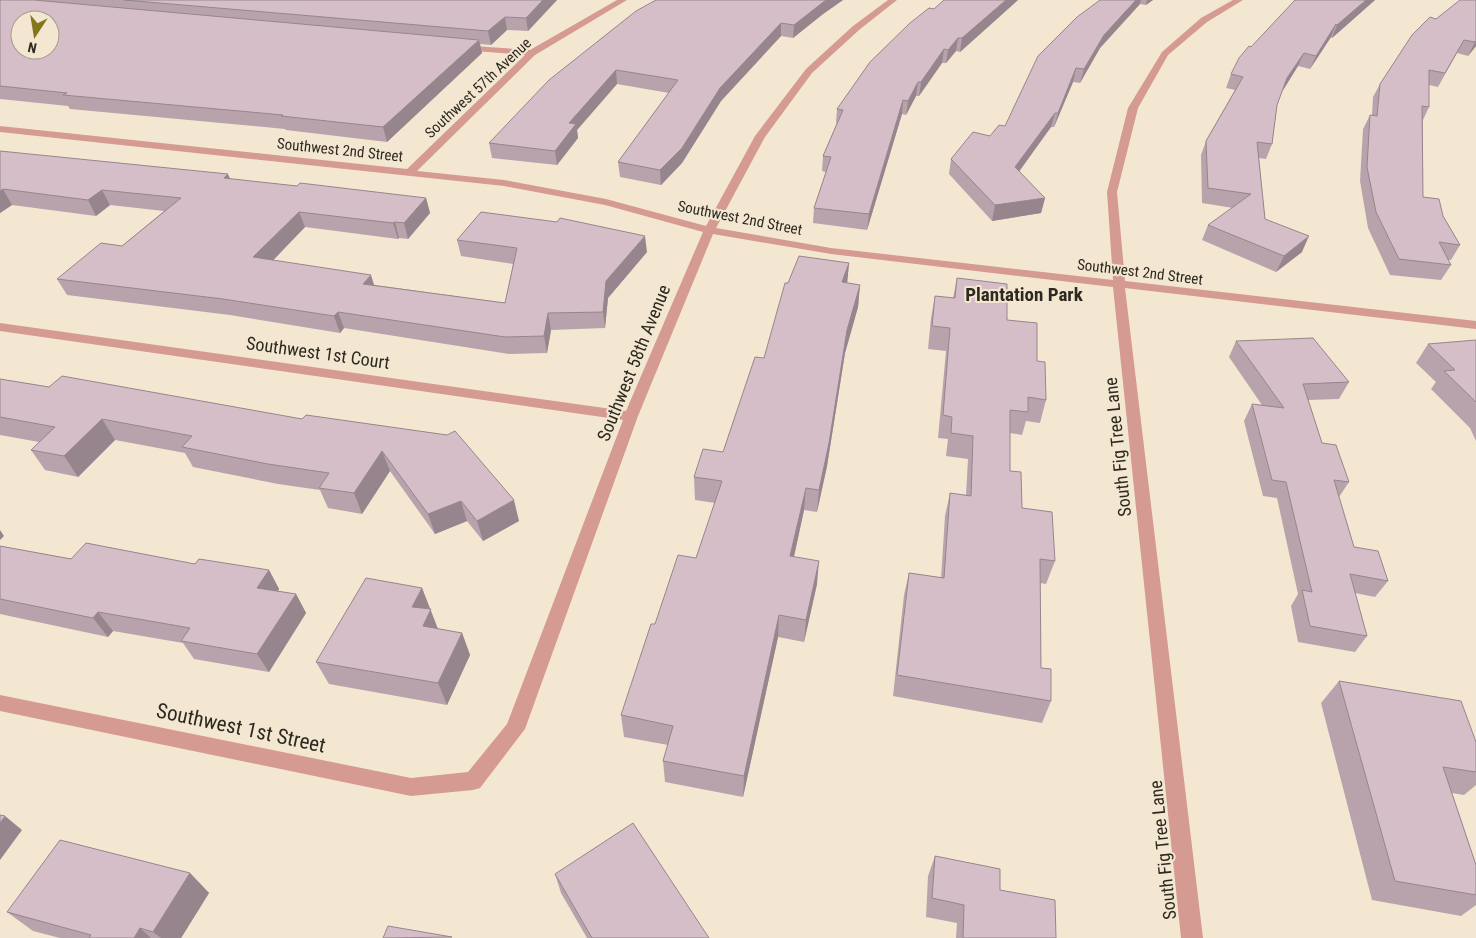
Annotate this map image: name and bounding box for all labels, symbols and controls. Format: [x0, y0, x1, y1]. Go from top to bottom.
north arrow [10, 10, 60, 60]
street label: Southwest 57th Avenue [421, 34, 535, 142]
text: N [26, 39, 38, 56]
street label: Southwest 2nd Street [276, 134, 404, 166]
street label: Southwest 2nd Street [676, 197, 804, 239]
street label: Southwest 2nd Street [1076, 255, 1204, 289]
street label: Southwest 58th Avenue [593, 282, 674, 444]
district label: Plantation Park [965, 283, 1084, 306]
street label: Southwest 1st Court [245, 332, 391, 373]
street label: South Fig Tree Lane [1100, 376, 1135, 518]
street label: Southwest 1st Street [154, 698, 328, 758]
street label: South Fig Tree Lane [1145, 779, 1180, 921]

